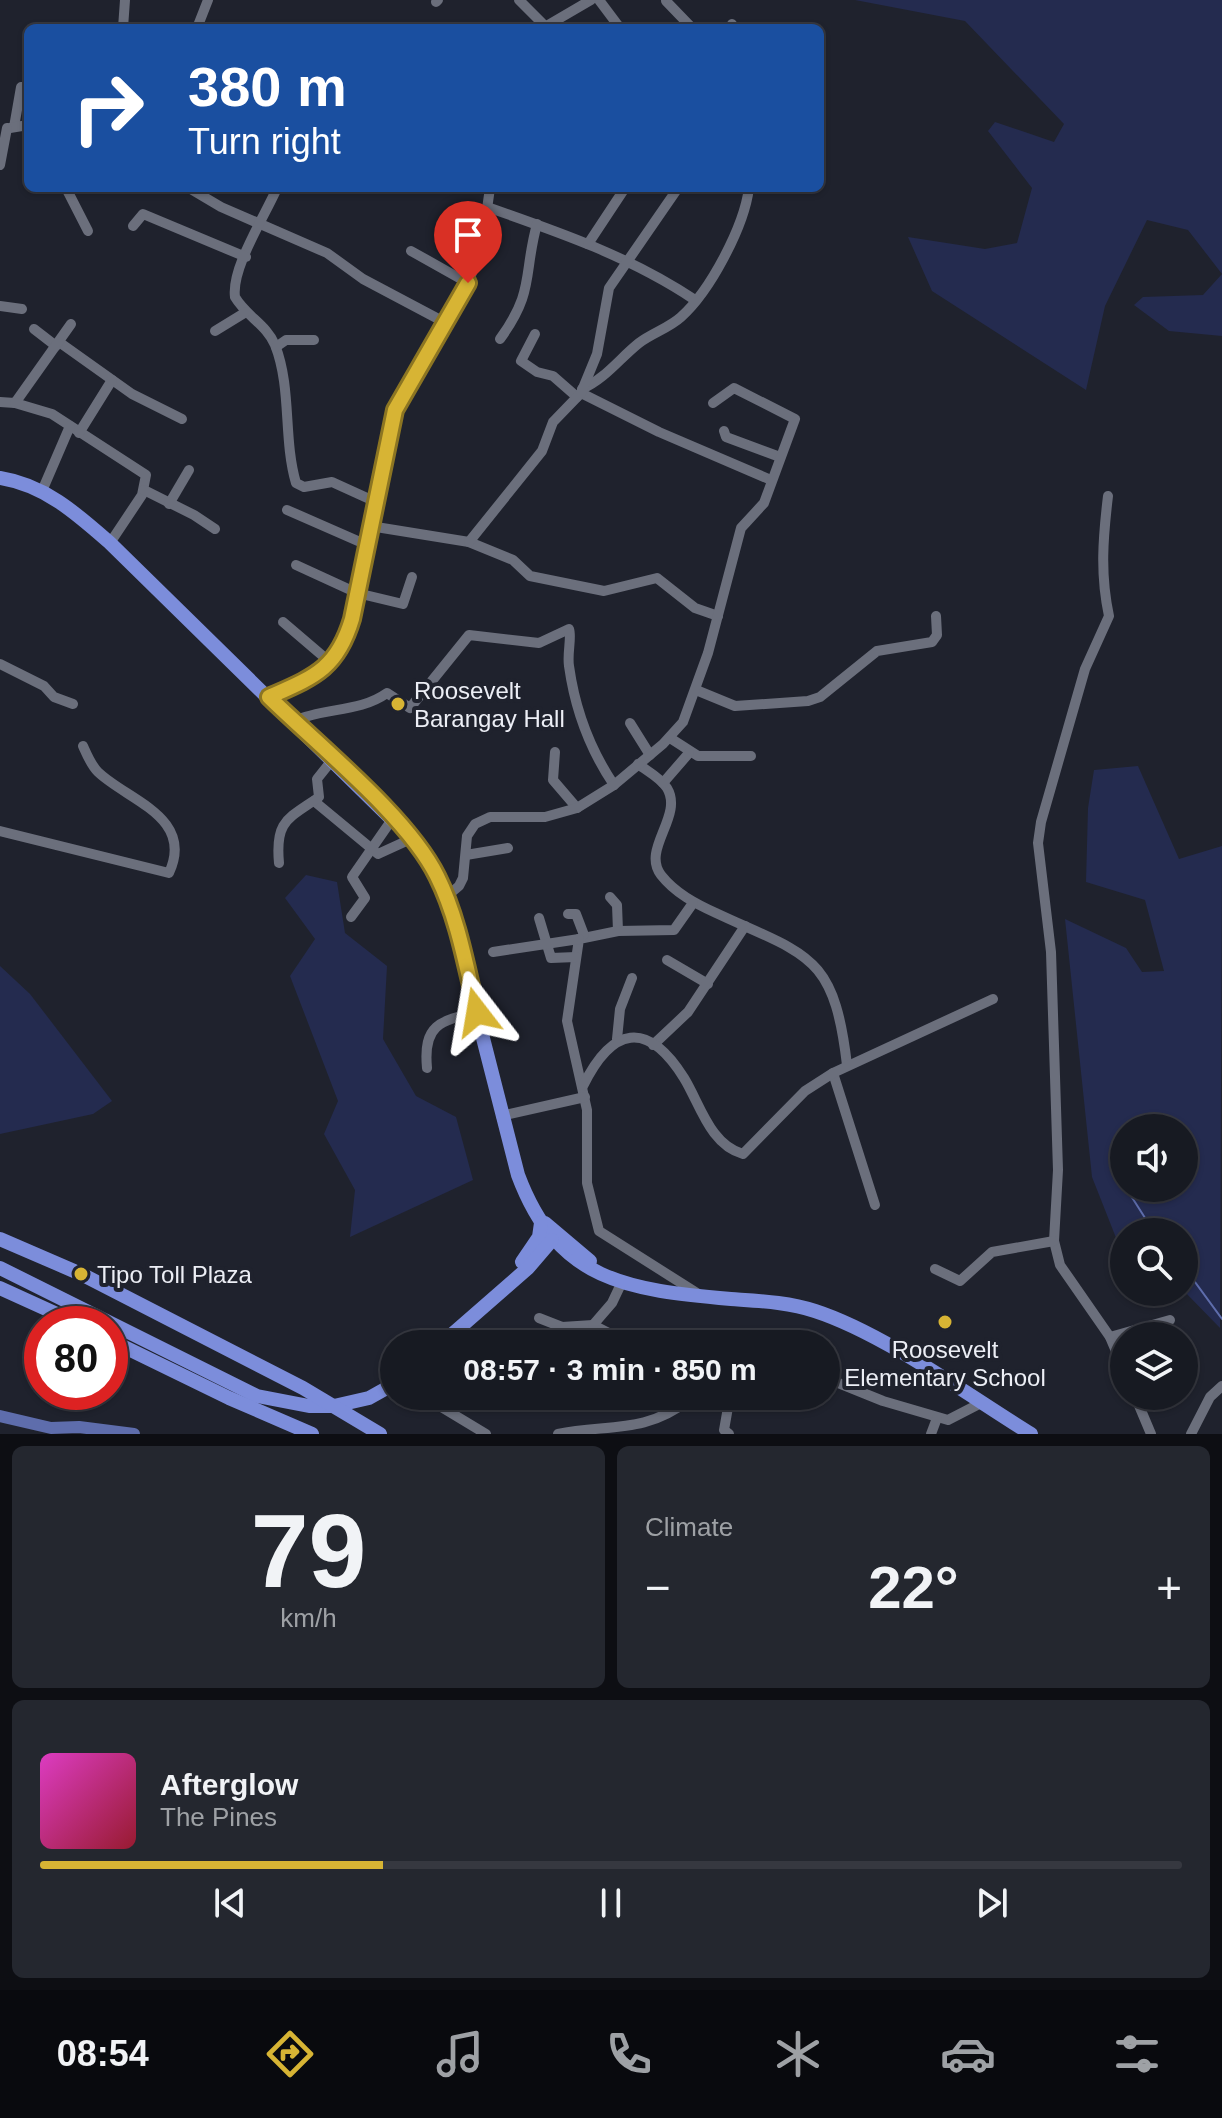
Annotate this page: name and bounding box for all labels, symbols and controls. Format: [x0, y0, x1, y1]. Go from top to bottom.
text: 380 m [188, 55, 347, 118]
icon: right [56, 56, 160, 160]
text: Turn right [188, 121, 341, 162]
pin [434, 201, 502, 283]
icon: arrive [446, 213, 490, 257]
place label: Roosevelt Barangay Hall [414, 677, 565, 732]
marker: Roosevelt Barangay Hall [389, 695, 407, 713]
position arrow [435, 970, 519, 1054]
map controls [1110, 1114, 1198, 1410]
button: sound [1110, 1114, 1198, 1202]
button: search [1110, 1218, 1198, 1306]
place label: Tipo Toll Plaza [97, 1261, 252, 1288]
marker: Tipo Toll Plaza [72, 1265, 90, 1283]
speed limit sign: 80 [24, 1306, 128, 1410]
marker: Roosevelt Elementary School [936, 1313, 954, 1331]
button: layers [1110, 1322, 1198, 1410]
place label: Roosevelt Elementary School [844, 1336, 1046, 1391]
text: 08:57 · 3 min · 850 m [463, 1353, 757, 1386]
text: 79 [251, 1493, 366, 1609]
text: Climate [645, 1512, 733, 1542]
text: 22° [868, 1554, 959, 1621]
text: − [645, 1563, 671, 1612]
text: + [1156, 1563, 1182, 1612]
text: km/h [280, 1603, 337, 1633]
text: Afterglow [160, 1768, 298, 1801]
text: The Pines [160, 1802, 277, 1832]
icon: previous [208, 1881, 252, 1925]
icon: pause [589, 1881, 633, 1925]
icon: next [970, 1881, 1014, 1925]
icon: directions [262, 2026, 318, 2082]
icon: music [432, 2026, 488, 2082]
icon: phone [601, 2026, 657, 2082]
icon: climate [770, 2026, 826, 2082]
icon: car [940, 2026, 996, 2082]
icon: filters [1109, 2026, 1165, 2082]
text: 08:54 [57, 2033, 149, 2074]

